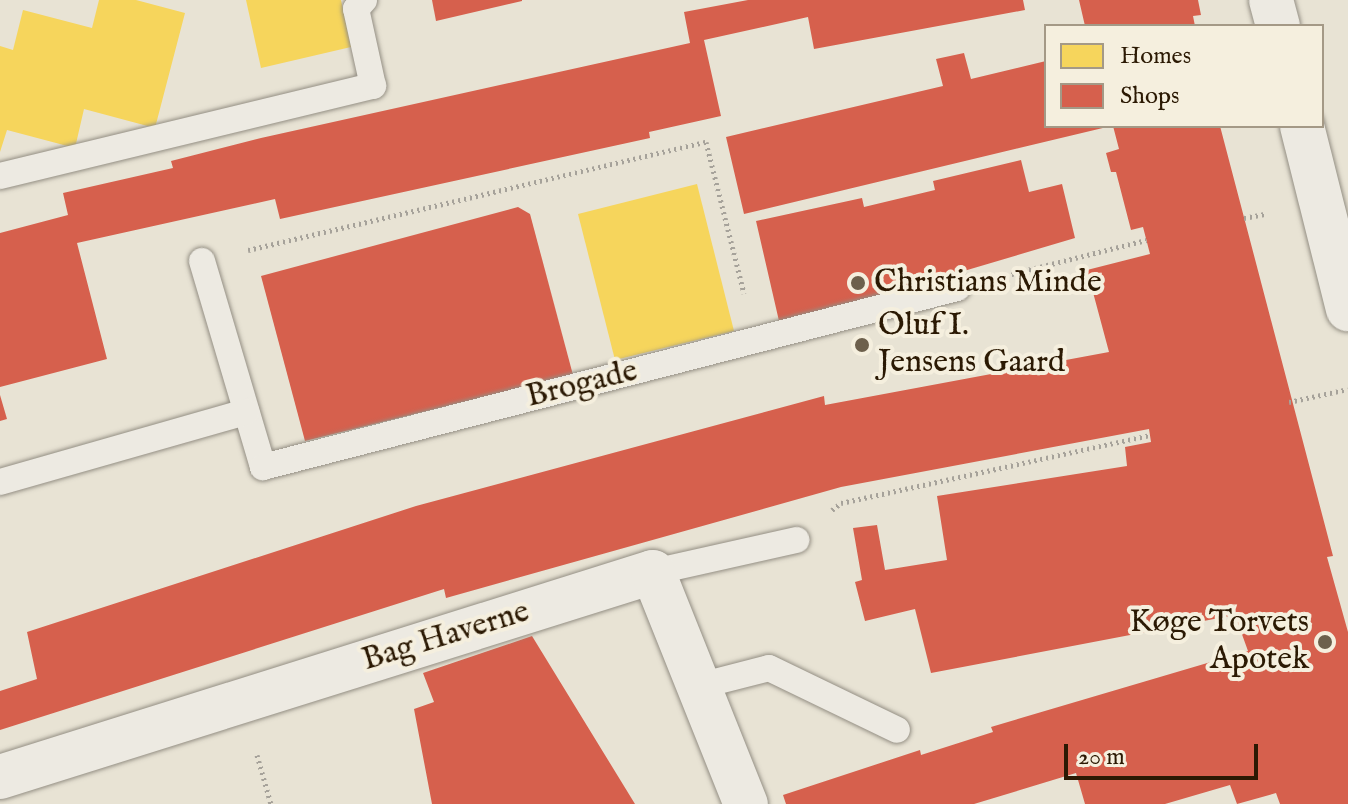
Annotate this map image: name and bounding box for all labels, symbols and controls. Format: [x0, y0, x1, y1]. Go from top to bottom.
legend [1044, 24, 1324, 128]
text: Homes [1120, 41, 1191, 72]
text: Shops [1120, 81, 1179, 112]
place label: Christians Minde [874, 264, 1102, 302]
marker: Christians Minde [849, 274, 867, 292]
place label: Oluf I. Jensens Gaard [878, 308, 1065, 383]
marker: Oluf I. Jensens Gaard [853, 336, 871, 354]
street label: Brogade [522, 353, 642, 417]
street label: Bag Haverne [358, 593, 534, 681]
place label: Køge Torvets Apotek [1129, 605, 1309, 680]
marker: Køge Torvets Apotek [1316, 633, 1334, 651]
scale bar [1068, 728, 1262, 778]
text: 20 m [1078, 742, 1125, 773]

